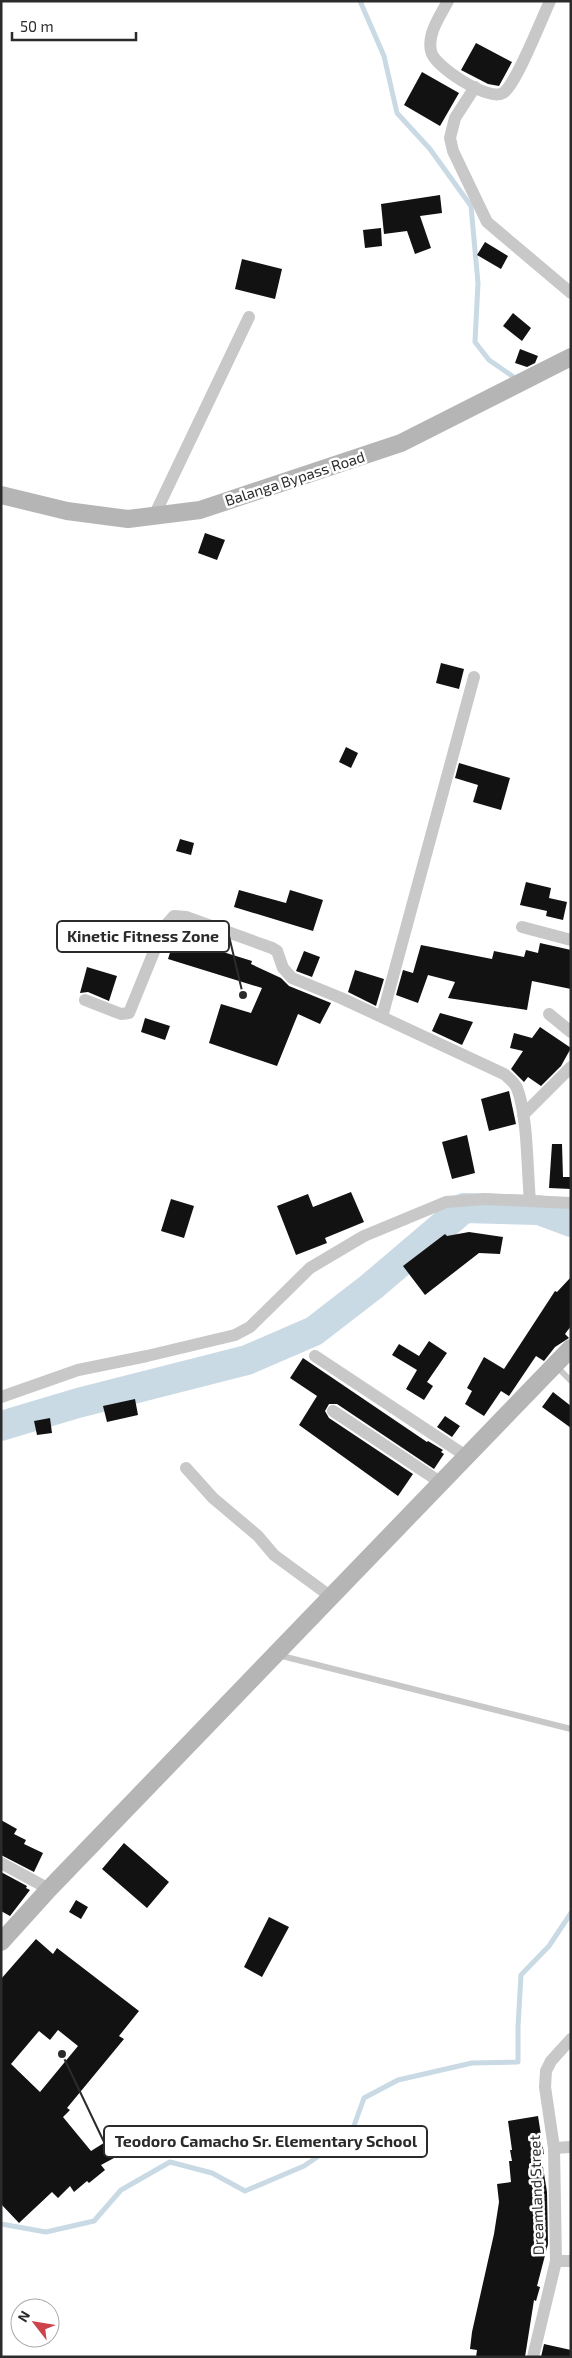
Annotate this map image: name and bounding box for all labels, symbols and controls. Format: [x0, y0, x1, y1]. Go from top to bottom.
scale bar [12, 10, 136, 42]
text: 50 m [20, 17, 54, 35]
street label: Balanga Bypass Road [222, 447, 367, 509]
callout: Kinetic Fitness Zone [57, 921, 229, 952]
text: Kinetic Fitness Zone [67, 926, 219, 945]
callout: Teodoro Camacho Sr. Elementary School [104, 2126, 427, 2157]
text: Teodoro Camacho Sr. Elementary School [115, 2131, 418, 2151]
street label: Dreamland Street [525, 2134, 547, 2255]
north arrow [10, 2298, 60, 2348]
text: N [14, 2307, 33, 2325]

